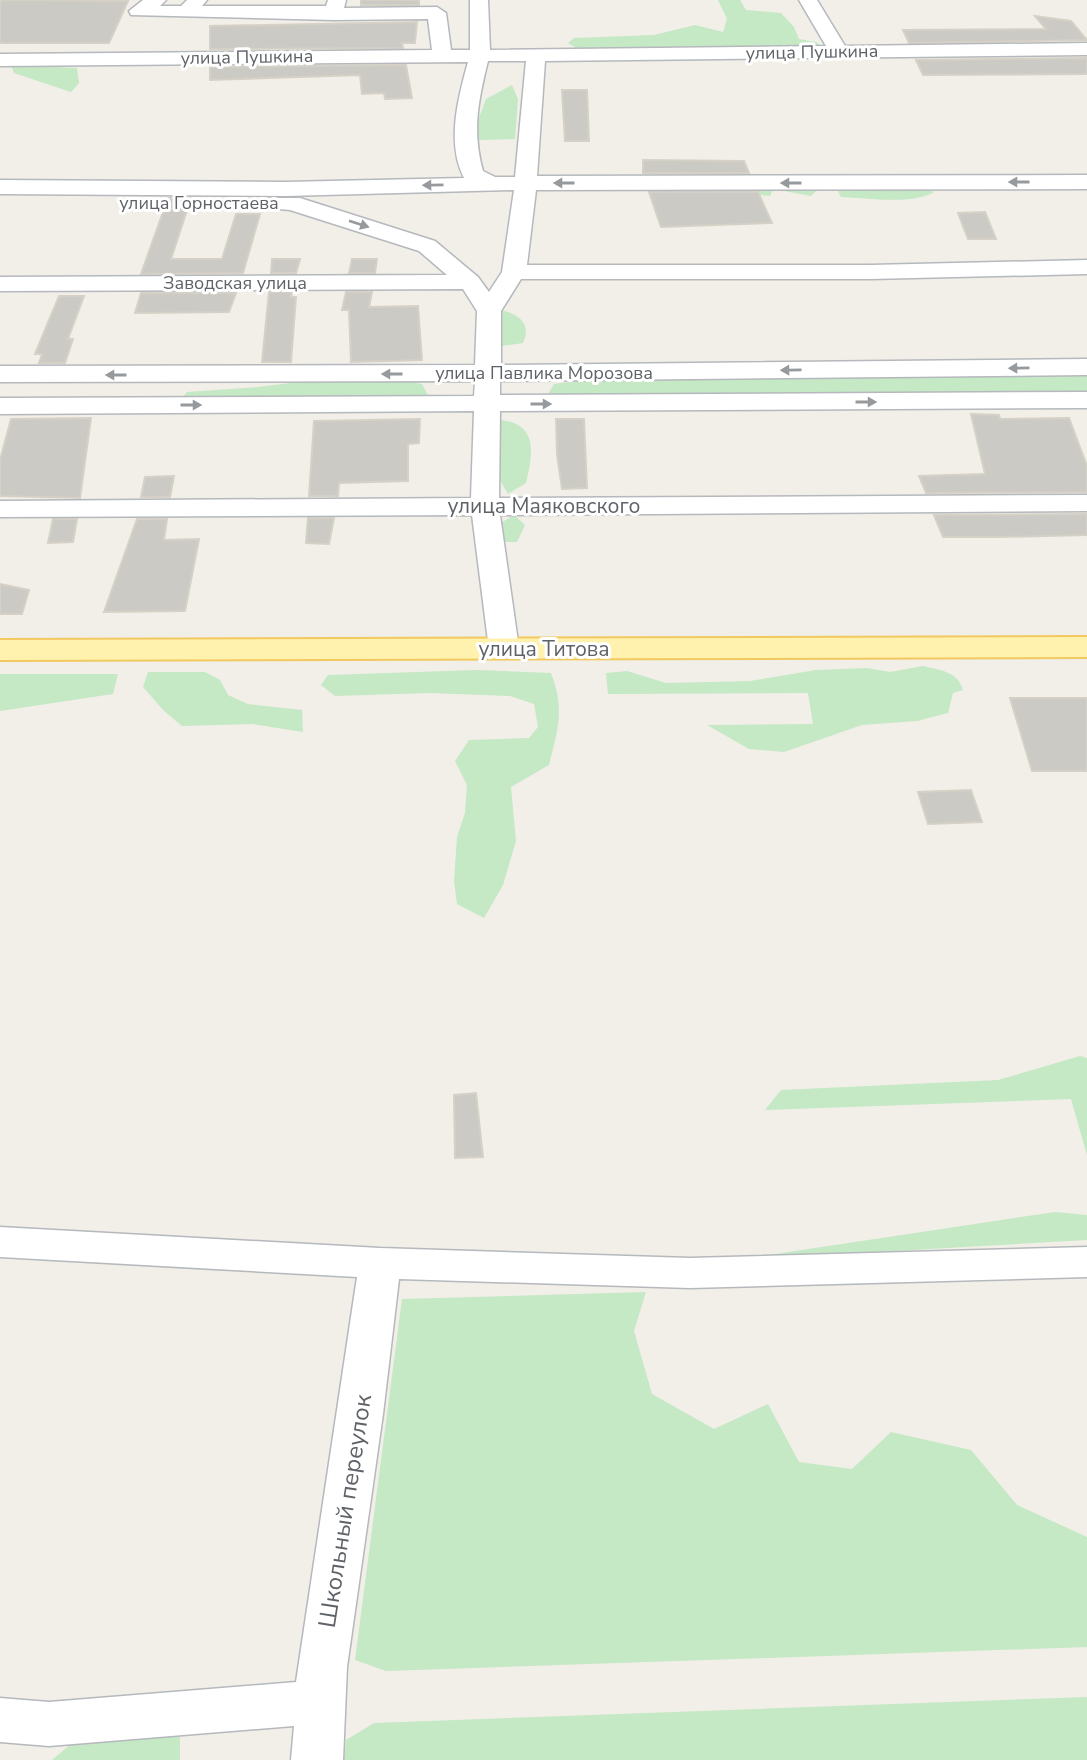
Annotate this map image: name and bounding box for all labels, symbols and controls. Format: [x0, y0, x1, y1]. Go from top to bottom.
street label: улица Пушкина [746, 39, 878, 65]
street label: улица Пушкина [181, 44, 313, 70]
one-way arrow [1008, 176, 1030, 188]
one-way arrow [553, 177, 575, 189]
one-way arrow [780, 177, 802, 189]
one-way arrow [422, 180, 444, 191]
street label: улица Горностаева [119, 191, 279, 215]
one-way arrow [348, 219, 369, 230]
street label: Заводская улица [163, 271, 307, 295]
street label: улица Павлика Морозова [435, 361, 653, 385]
one-way arrow [1008, 362, 1030, 374]
one-way arrow [780, 364, 802, 376]
one-way arrow [381, 368, 403, 380]
one-way arrow [105, 369, 127, 381]
one-way arrow [855, 396, 877, 408]
one-way arrow [180, 399, 202, 411]
one-way arrow [530, 399, 552, 410]
street label: улица Маяковского [448, 492, 640, 520]
street label: улица Титова [478, 635, 610, 663]
street label: Школьный переулок [311, 1392, 379, 1630]

